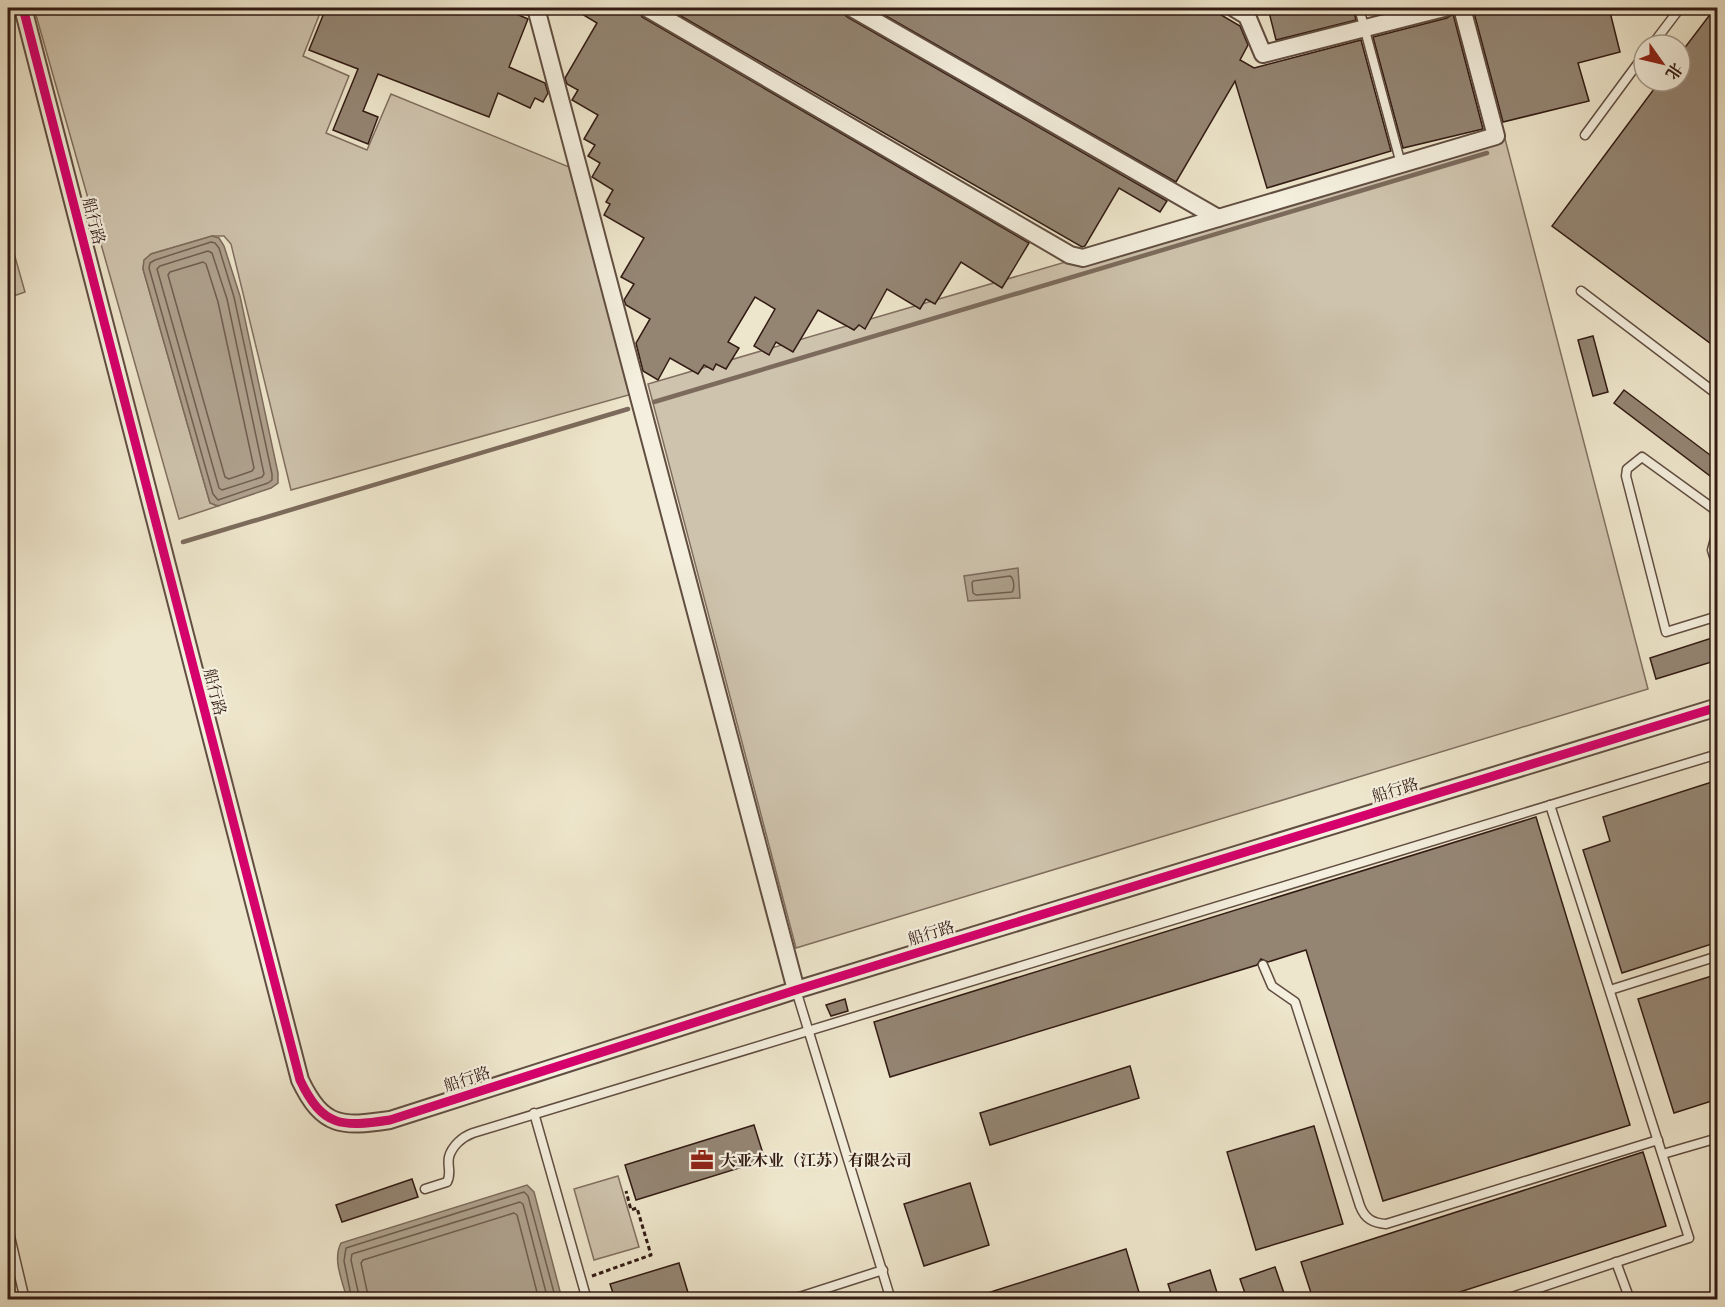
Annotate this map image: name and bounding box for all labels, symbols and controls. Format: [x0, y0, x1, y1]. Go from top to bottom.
north arrow [1632, 33, 1692, 93]
text: 北 [1662, 59, 1686, 83]
street label: 船行路 [79, 195, 109, 247]
street label: 船行路 [200, 666, 230, 718]
street label: 船行路 [1369, 774, 1421, 806]
street label: 船行路 [905, 917, 957, 949]
street label: 船行路 [441, 1063, 493, 1095]
office icon: 大亚木业（江苏）有限公司 [689, 1147, 715, 1173]
place label: 大亚木业（江苏）有限公司 [720, 1151, 912, 1170]

